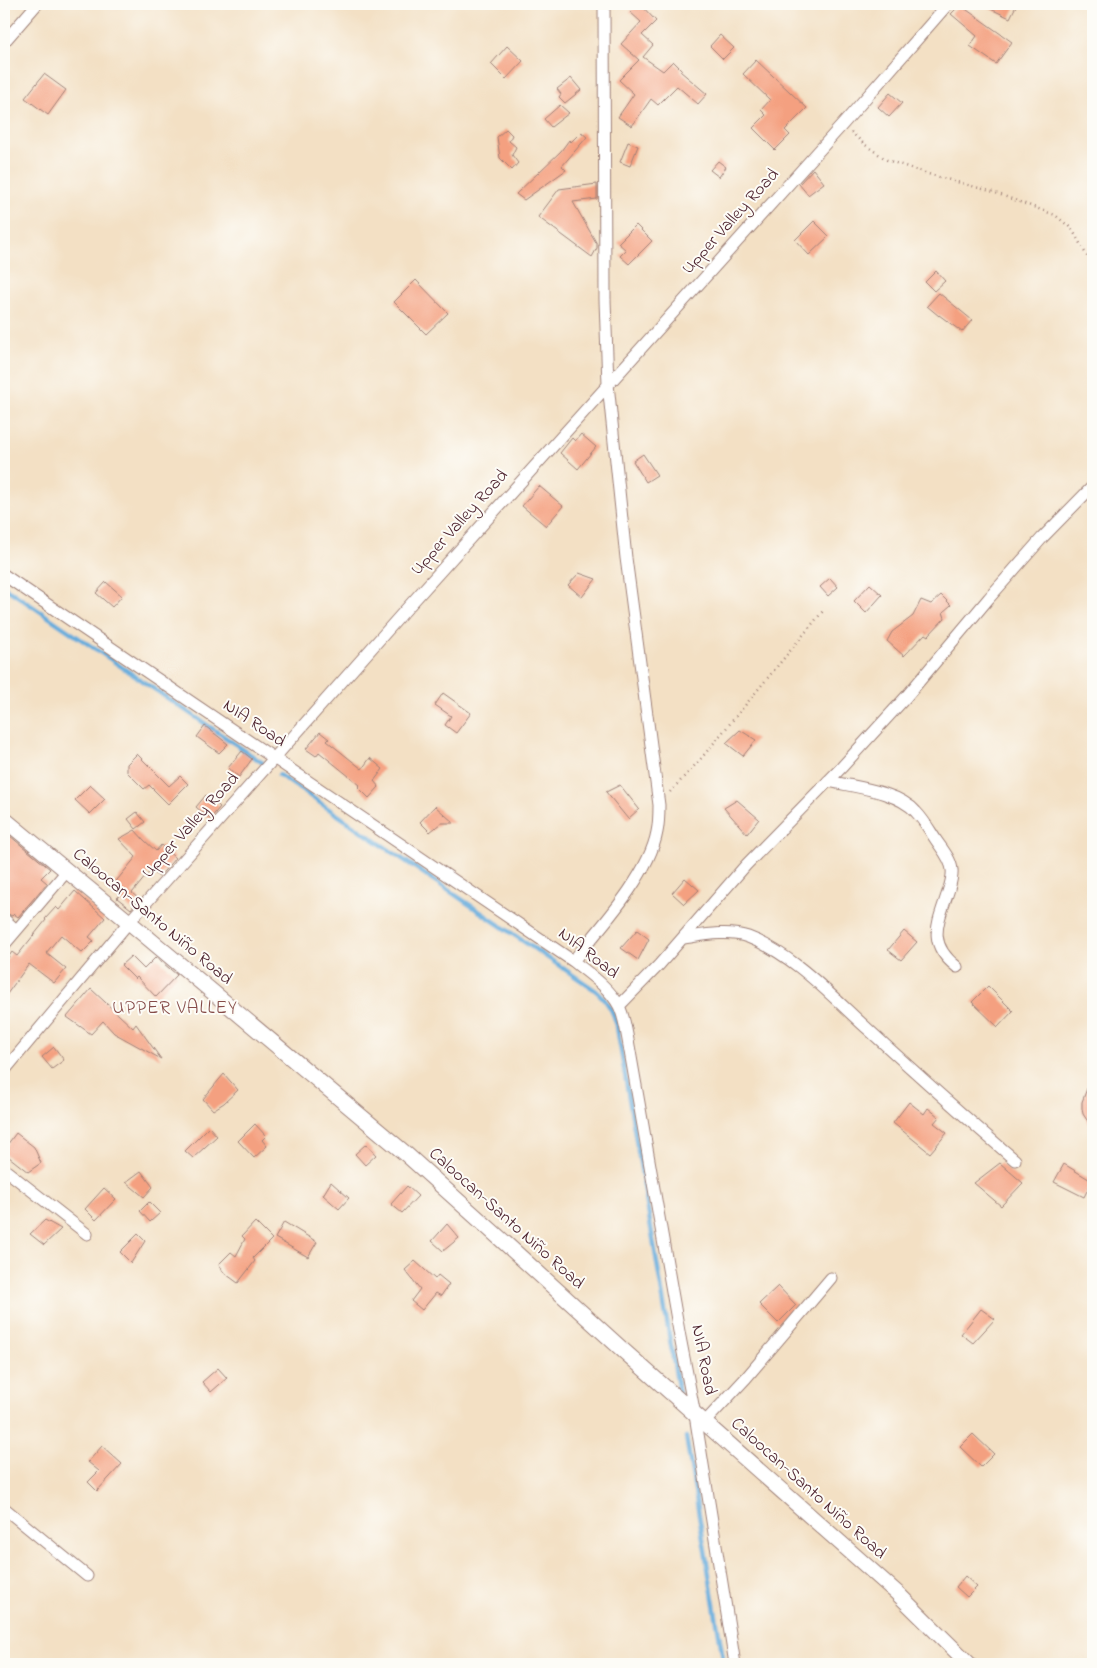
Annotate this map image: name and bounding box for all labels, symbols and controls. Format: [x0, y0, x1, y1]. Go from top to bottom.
street label: Upper Valley Road [676, 163, 786, 281]
street label: Upper Valley Road [405, 464, 515, 582]
street label: NIA Road [217, 693, 291, 755]
street label: Upper Valley Road [136, 767, 246, 885]
street label: Caloocan-Santo Niño Road [66, 842, 238, 992]
street label: NIA Road [552, 922, 624, 986]
district label: UPPER VALLEY [112, 995, 238, 1022]
street label: Caloocan-Santo Niño Road [422, 1142, 590, 1296]
street label: NIA Road [683, 1323, 723, 1397]
street label: Caloocan-Santo Niño Road [724, 1412, 892, 1566]

